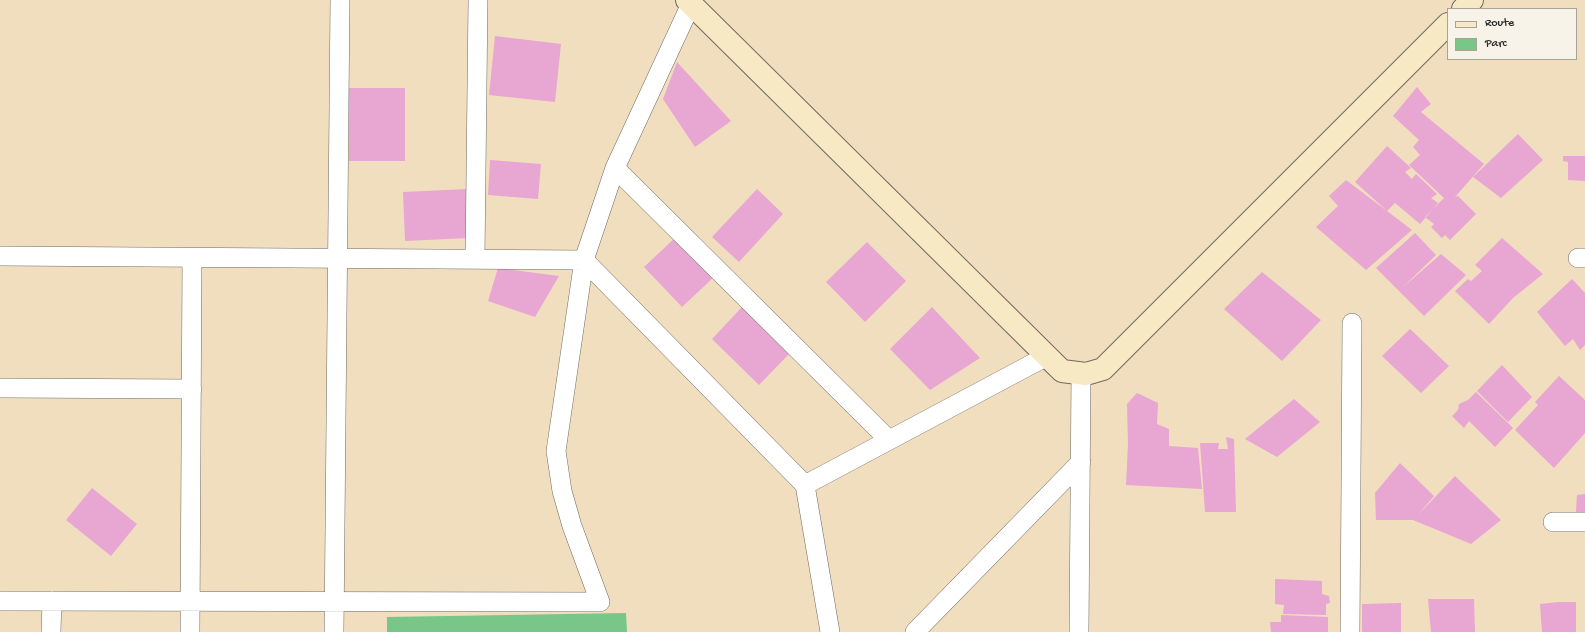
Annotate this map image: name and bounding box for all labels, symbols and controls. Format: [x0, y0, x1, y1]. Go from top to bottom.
legend [1447, 8, 1577, 60]
text: Route [1485, 17, 1514, 31]
text: Parc [1485, 37, 1507, 51]

